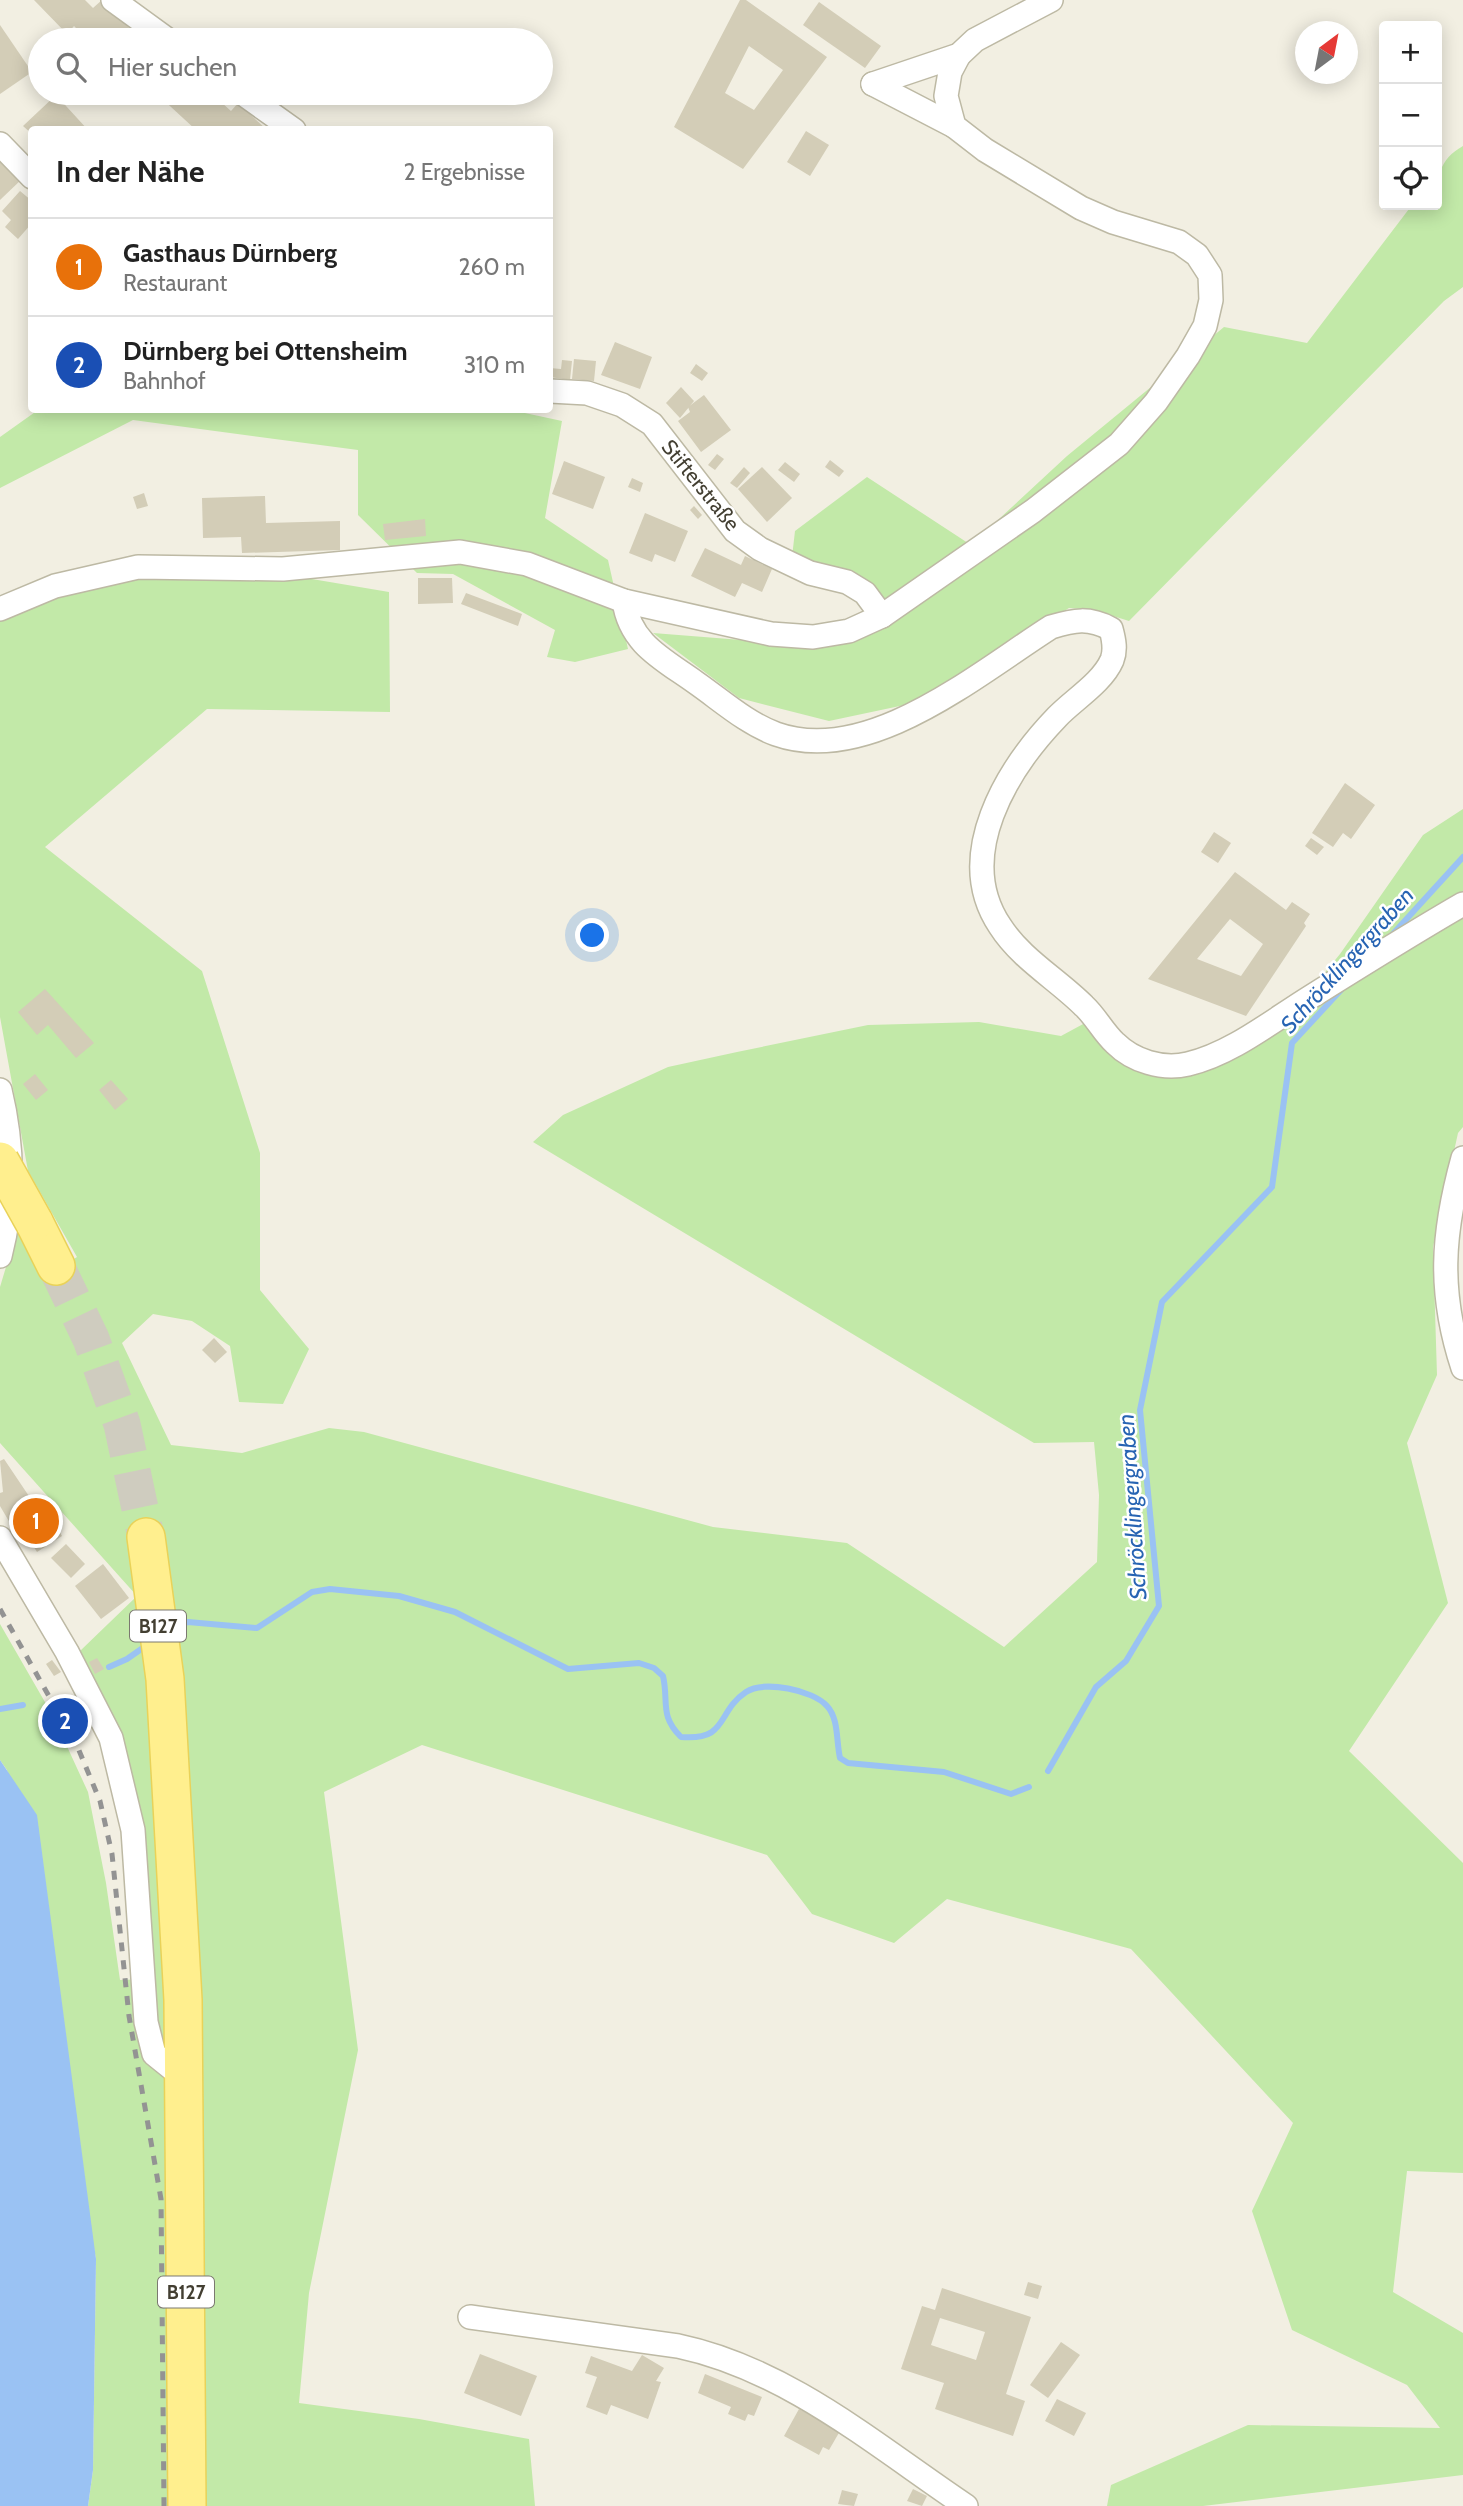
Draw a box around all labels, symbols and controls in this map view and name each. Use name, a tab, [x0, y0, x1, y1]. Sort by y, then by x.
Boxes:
north arrow	[1295, 21, 1358, 84]
map controls	[1379, 21, 1442, 210]
button: +	[1379, 21, 1442, 84]
search box	[28, 28, 553, 105]
icon: search	[52, 48, 90, 86]
text: Hier suchen	[108, 51, 237, 83]
button: −	[1379, 84, 1442, 147]
button: locate	[1379, 147, 1442, 210]
text: In der Nähe	[56, 153, 205, 190]
text: 2 Ergebnisse	[404, 158, 525, 186]
text: Gasthaus Dürnberg	[123, 237, 337, 269]
text: 1	[75, 253, 83, 281]
text: 260 m	[458, 253, 525, 281]
text: Restaurant	[123, 269, 227, 297]
text: Dürnberg bei Ottensheim	[123, 335, 408, 367]
text: 2	[73, 351, 85, 379]
text: 310 m	[464, 351, 525, 379]
text: Bahnhof	[123, 367, 206, 395]
street label: Stifterstraße	[657, 434, 745, 536]
water label: Schröcklingergraben	[1274, 881, 1420, 1039]
your location	[575, 918, 609, 952]
water label: Schröcklingergraben	[1112, 1413, 1152, 1601]
pin: 1	[13, 1495, 59, 1547]
road number: B127	[130, 1610, 186, 1642]
pin: 2	[42, 1695, 88, 1747]
road number: B127	[158, 2276, 214, 2308]

